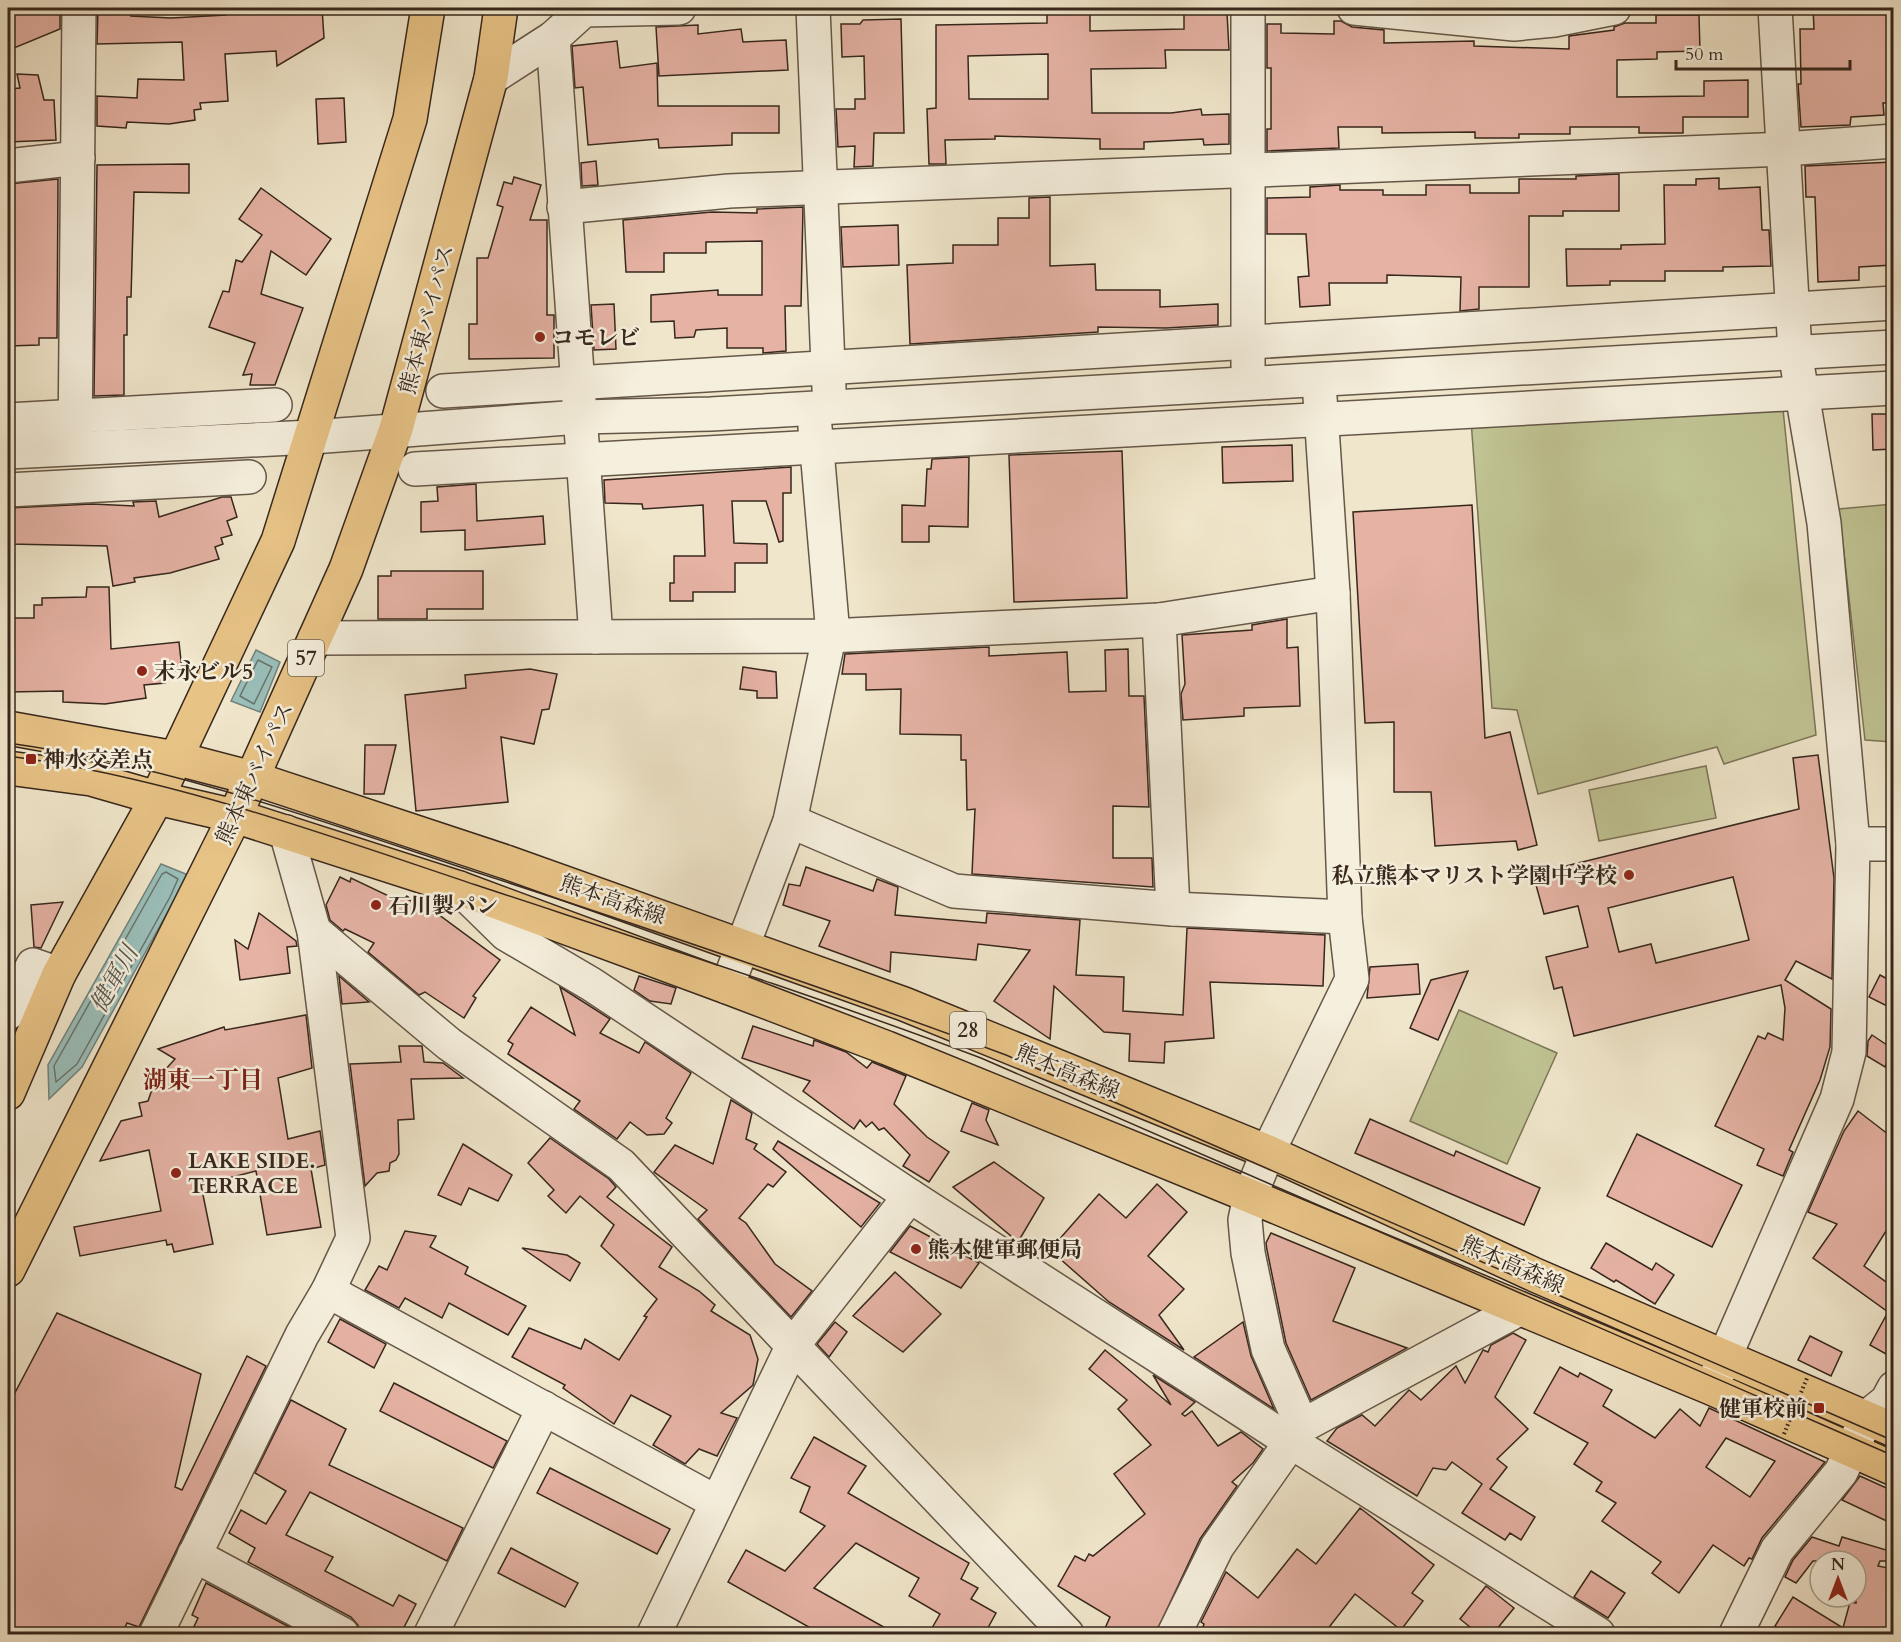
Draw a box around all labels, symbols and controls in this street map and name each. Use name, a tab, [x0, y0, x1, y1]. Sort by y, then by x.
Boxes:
scale bar	[1676, 33, 1850, 71]
text: 50 m	[1685, 42, 1724, 67]
street label: 熊本東バイパス	[393, 241, 461, 397]
place label: コモレビ	[552, 323, 640, 353]
marker: コモレビ	[533, 330, 547, 344]
road number: 57	[288, 640, 324, 676]
place label: 末永ビル5	[154, 657, 253, 687]
marker: 末永ビル5	[135, 664, 149, 678]
street label: 熊本東バイパス	[209, 697, 301, 849]
place label: 神水交差点	[43, 745, 153, 775]
marker: 神水交差点	[24, 752, 38, 766]
place label: 私立熊本マリスト学園中学校	[1331, 861, 1617, 891]
street label: 熊本高森線	[556, 868, 670, 932]
marker: 私立熊本マリスト学園中学校	[1622, 868, 1636, 882]
place label: 石川製パン	[388, 891, 498, 921]
marker: 石川製パン	[369, 898, 383, 912]
water label: 健軍川	[83, 937, 148, 1019]
road number: 28	[950, 1012, 986, 1048]
street label: 熊本高森線	[1011, 1037, 1124, 1106]
district label: 湖東一丁目	[143, 1064, 263, 1097]
place label: LAKE SIDE. TERRACE	[188, 1146, 316, 1201]
marker: LAKE SIDE. TERRACE	[169, 1166, 183, 1180]
street label: 熊本高森線	[1456, 1229, 1569, 1301]
place label: 熊本健軍郵便局	[928, 1235, 1082, 1265]
marker: 熊本健軍郵便局	[909, 1242, 923, 1256]
place label: 健軍校前	[1719, 1394, 1807, 1424]
marker: 健軍校前	[1812, 1401, 1826, 1415]
north arrow	[1808, 1549, 1868, 1609]
text: N	[1831, 1554, 1845, 1576]

